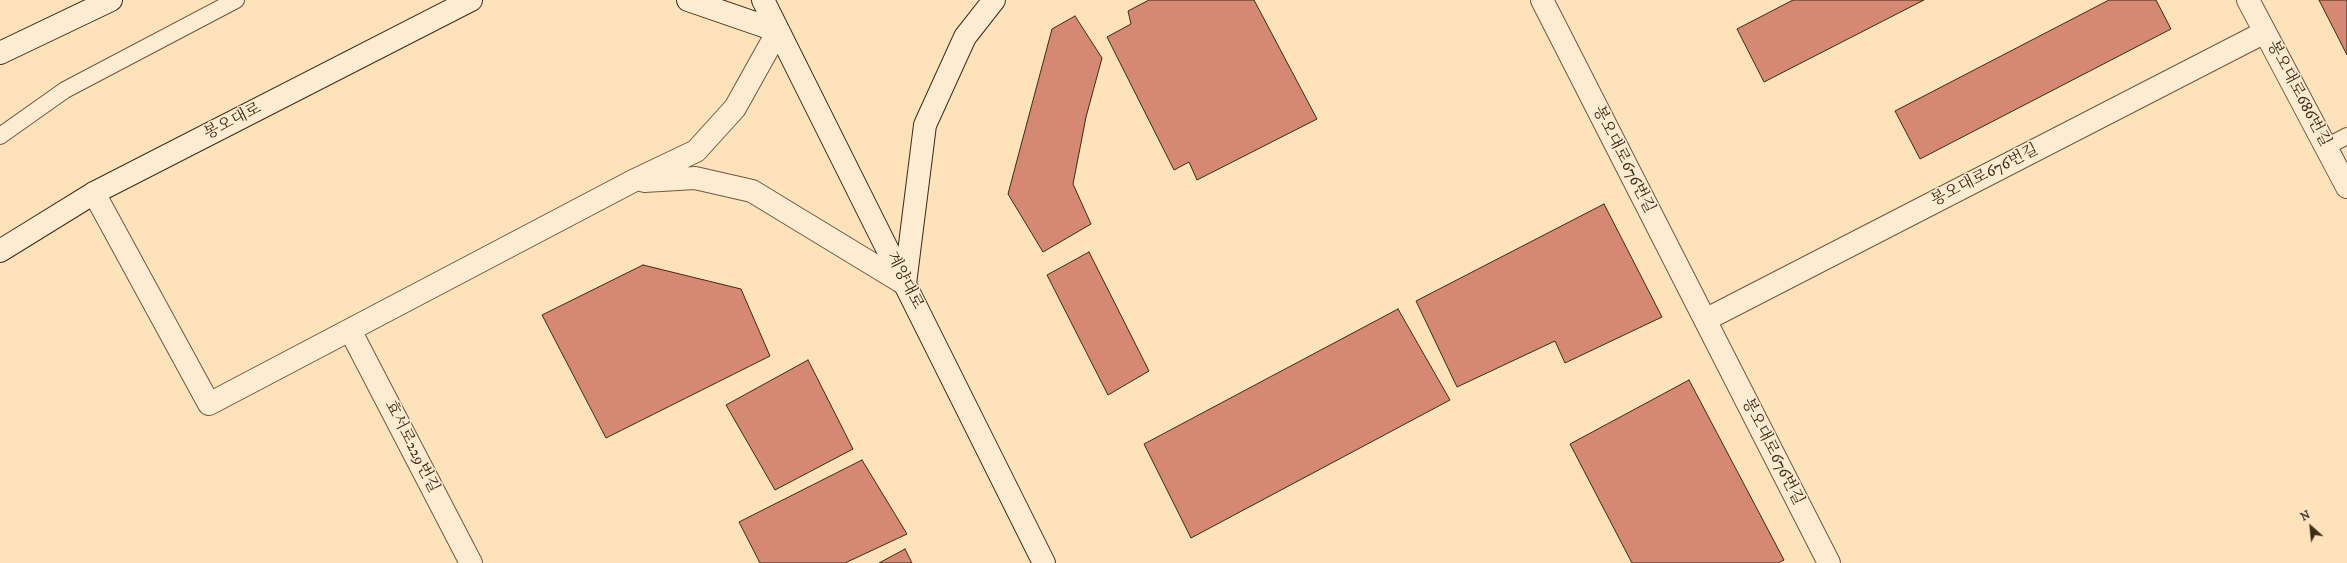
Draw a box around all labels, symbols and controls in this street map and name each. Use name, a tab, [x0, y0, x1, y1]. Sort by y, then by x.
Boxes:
street label: 봉오대로686번길	[2262, 38, 2334, 150]
street label: 봉오대로	[201, 99, 265, 145]
street label: 봉오대로676번길	[1588, 103, 1658, 217]
street label: 봉오대로676번길	[1928, 141, 2042, 211]
street label: 계양대로	[881, 249, 927, 313]
street label: 봉오대로676번길	[1737, 395, 1807, 509]
street label: 효서로229번길	[380, 398, 442, 496]
north arrow	[2291, 507, 2331, 547]
text: N	[2298, 508, 2313, 525]

